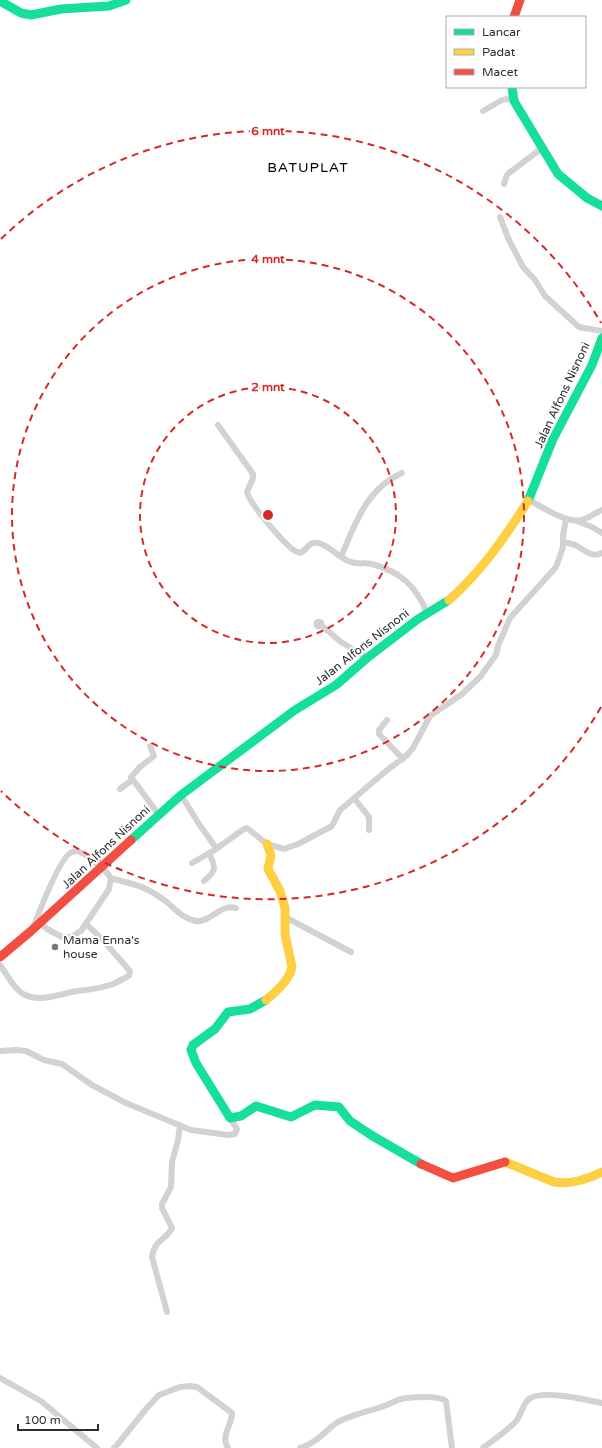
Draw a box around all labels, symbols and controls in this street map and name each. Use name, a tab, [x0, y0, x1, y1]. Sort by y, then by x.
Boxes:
legend	[446, 16, 586, 88]
text: Lancar	[482, 25, 521, 39]
text: Padat	[482, 45, 516, 59]
text: Macet	[482, 65, 518, 79]
text: 6 mnt	[251, 124, 285, 138]
district label: BATUPLAT	[267, 159, 349, 176]
text: 4 mnt	[251, 252, 285, 266]
street label: Jalan Alfons Nisnoni	[531, 340, 593, 450]
text: 2 mnt	[251, 380, 285, 394]
centre of rings	[261, 508, 275, 522]
street label: Jalan Alfons Nisnoni	[312, 606, 412, 688]
street label: Jalan Alfons Nisnoni	[59, 803, 153, 891]
place label: Mama Enna's house	[63, 933, 140, 961]
marker: Mama Enna's house	[50, 942, 60, 952]
scale bar	[18, 1406, 98, 1432]
text: 100 m	[24, 1413, 61, 1427]

